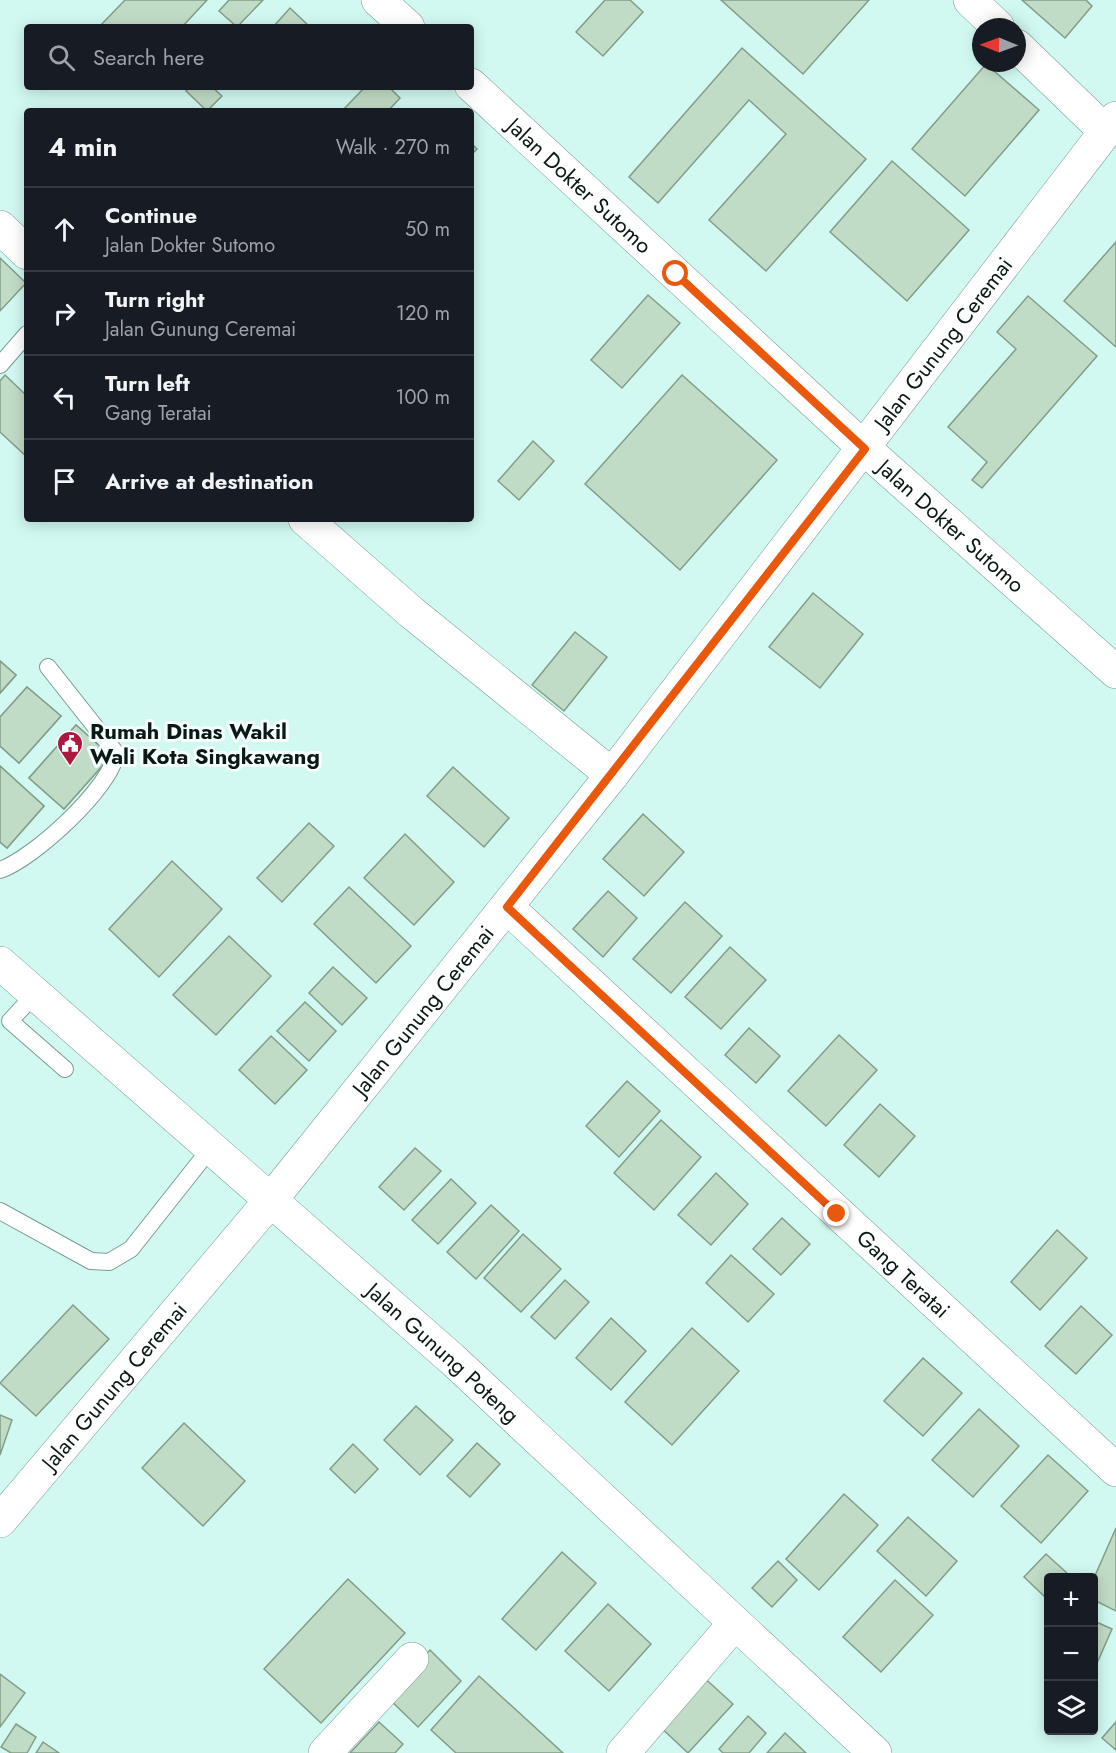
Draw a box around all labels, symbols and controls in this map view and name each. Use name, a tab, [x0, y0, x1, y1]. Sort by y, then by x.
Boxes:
north arrow	[972, 18, 1026, 72]
search box	[24, 24, 474, 90]
icon: search	[45, 41, 78, 74]
text: Search here	[93, 41, 204, 73]
street label: Jalan Dokter Sutomo	[498, 108, 659, 261]
text: 4 min	[48, 128, 117, 166]
text: Walk · 270 m	[336, 133, 450, 162]
text: Continue	[105, 199, 197, 231]
icon: ahead	[48, 213, 81, 246]
text: 50 m	[405, 215, 450, 244]
text: Jalan Dokter Sutomo	[105, 231, 275, 260]
street label: Jalan Gunung Ceremai	[864, 250, 1020, 439]
route start	[662, 260, 688, 286]
text: Turn right	[105, 283, 205, 315]
icon: right	[48, 297, 81, 330]
text: 120 m	[396, 299, 450, 328]
text: Jalan Gunung Ceremai	[105, 315, 296, 344]
text: Turn left	[105, 367, 190, 399]
icon: left	[48, 381, 81, 414]
text: 100 m	[395, 383, 450, 412]
text: Gang Teratai	[105, 399, 212, 428]
street label: Jalan Dokter Sutomo	[869, 450, 1032, 600]
icon: arrive	[48, 465, 81, 498]
text: Arrive at destination	[105, 465, 314, 497]
place label: Rumah Dinas Wakil Wali Kota Singkawang	[90, 715, 320, 772]
public building icon: Rumah Dinas Wakil Wali Kota Singkawang	[55, 729, 85, 767]
street label: Jalan Gunung Ceremai	[343, 918, 501, 1105]
route end	[823, 1200, 849, 1226]
street label: Gang Teratai	[850, 1222, 958, 1325]
street label: Jalan Gunung Poteng	[357, 1273, 527, 1430]
street label: Jalan Gunung Ceremai	[32, 1295, 194, 1479]
map controls	[1044, 1573, 1098, 1735]
button: +	[1044, 1573, 1098, 1627]
button: −	[1044, 1627, 1098, 1681]
button: layers	[1044, 1681, 1098, 1735]

